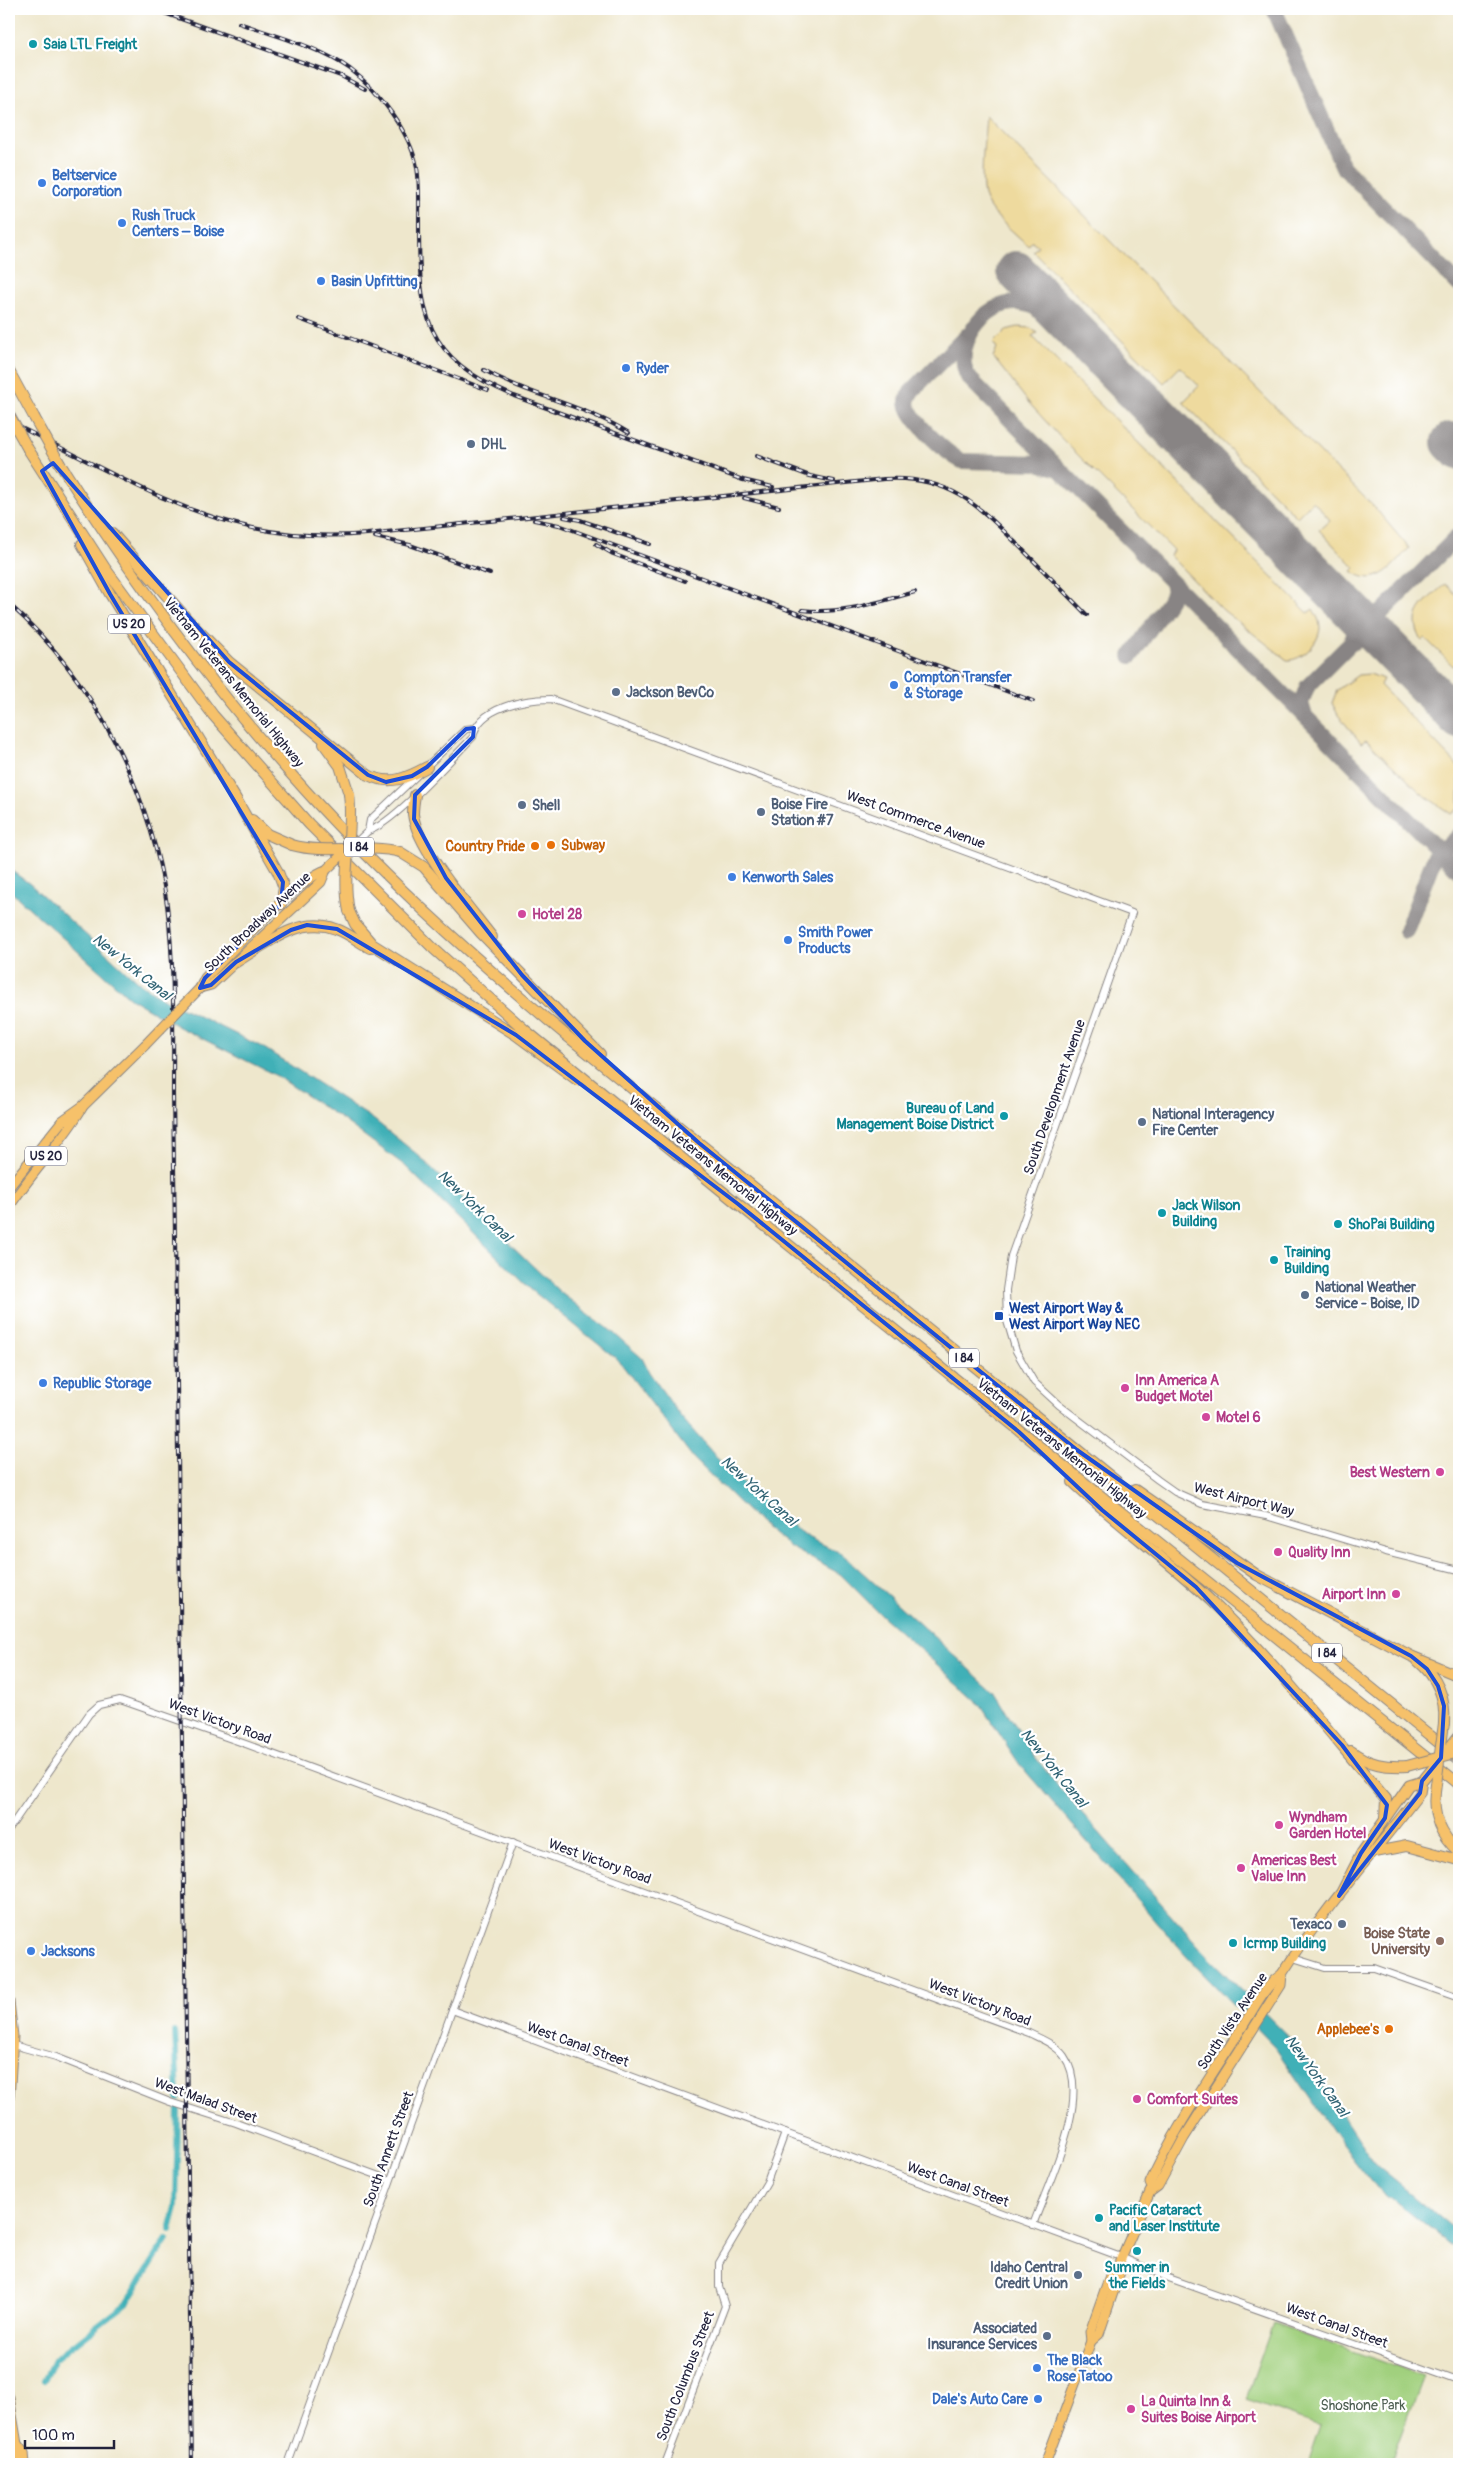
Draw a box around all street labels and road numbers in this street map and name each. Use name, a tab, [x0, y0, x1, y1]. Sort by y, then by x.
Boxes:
street label: Vietnam Veterans Memorial Highway	[160, 594, 307, 771]
road number: US 20	[108, 614, 150, 634]
street label: West Commerce Avenue	[844, 786, 988, 853]
road number: I 84	[344, 838, 374, 856]
street label: South Broadway Avenue	[201, 869, 314, 976]
street label: South Development Avenue	[1020, 1017, 1089, 1177]
street label: Vietnam Veterans Memorial Highway	[624, 1092, 801, 1239]
road number: US 20	[25, 1146, 67, 1166]
road number: I 84	[949, 1349, 979, 1368]
street label: Vietnam Veterans Memorial Highway	[973, 1375, 1150, 1522]
street label: West Airport Way	[1192, 1479, 1296, 1520]
road number: I 84	[1312, 1644, 1342, 1662]
street label: West Victory Road	[166, 1695, 274, 1748]
street label: West Victory Road	[546, 1835, 654, 1888]
street label: South Vista Avenue	[1194, 1969, 1271, 2073]
street label: West Victory Road	[926, 1975, 1033, 2030]
street label: West Canal Street	[525, 2018, 631, 2071]
street label: West Malad Street	[152, 2074, 260, 2127]
street label: South Annett Street	[360, 2089, 417, 2209]
street label: West Canal Street	[905, 2158, 1011, 2211]
street label: West Canal Street	[1284, 2299, 1390, 2352]
street label: South Columbus Street	[653, 2309, 718, 2444]

